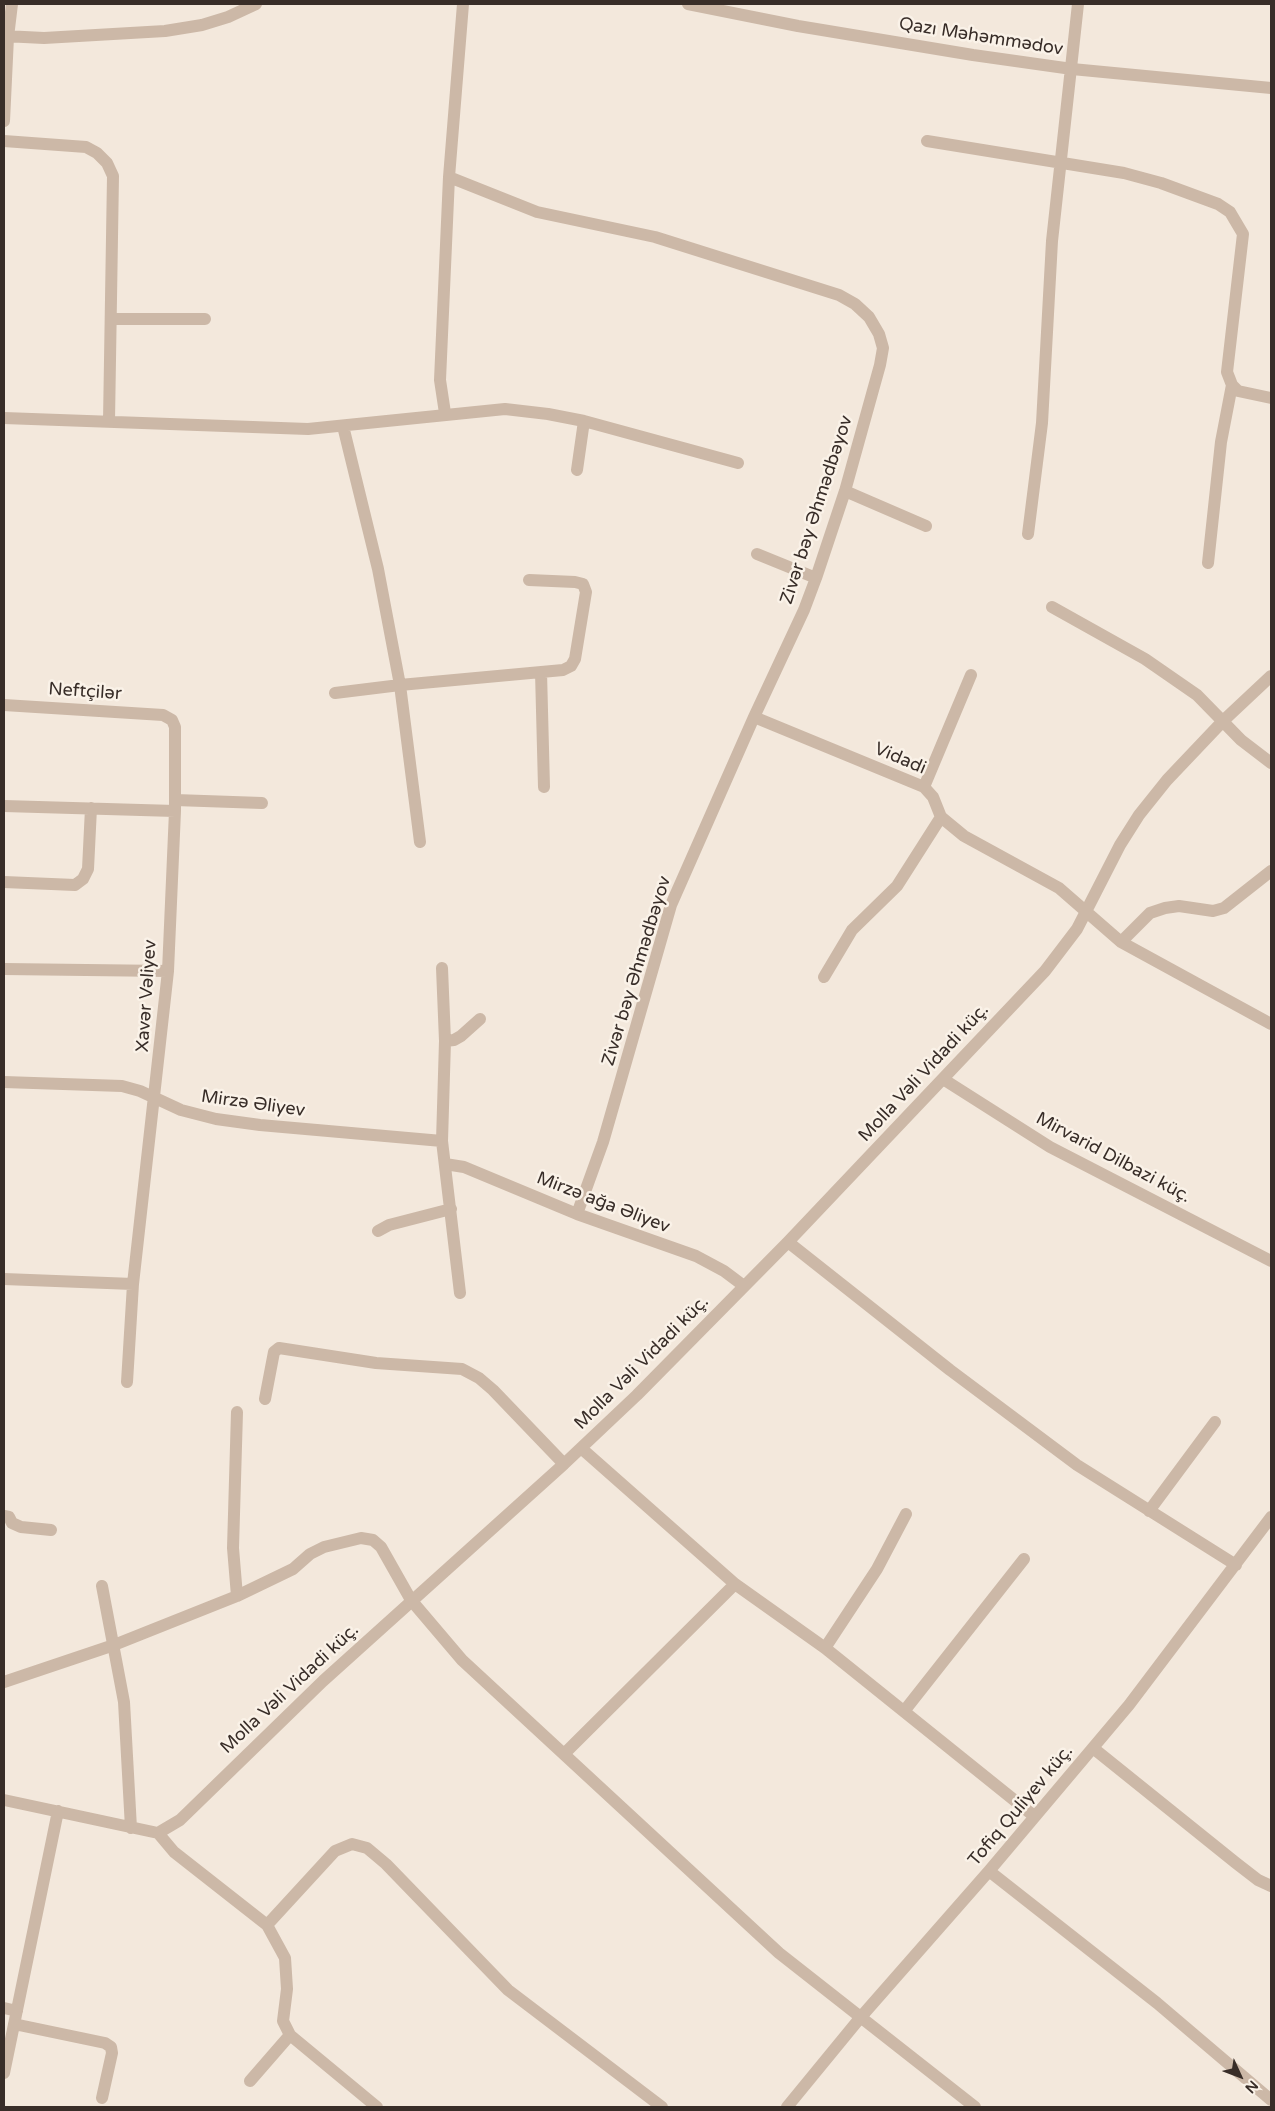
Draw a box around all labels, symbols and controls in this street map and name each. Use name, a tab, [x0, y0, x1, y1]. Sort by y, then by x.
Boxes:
street label: Qazı Məhəmmədov	[897, 13, 1065, 61]
street label: Zivər bəy Əhmədbəyov	[776, 413, 858, 607]
street label: Neftçilər	[48, 679, 122, 705]
street label: Vidadi	[871, 738, 929, 780]
street label: Zivər bəy Əhmədbəyov	[598, 873, 676, 1069]
street label: Xavər Vəliyev	[132, 939, 162, 1053]
street label: Molla Vəli Vidadi küç.	[854, 999, 994, 1147]
street label: Mirzə Əliyev	[200, 1086, 306, 1122]
street label: Mirvarid Dilbazi küç.	[1032, 1108, 1194, 1208]
street label: Mirzə ağa Əliyev	[533, 1168, 673, 1238]
street label: Molla Vəli Vidadi küç.	[570, 1291, 714, 1435]
street label: Molla Vəli Vidadi küç.	[216, 1619, 364, 1759]
street label: Tofiq Quliyev küç.	[964, 1741, 1078, 1871]
north arrow	[1215, 2051, 1265, 2101]
text: N	[1241, 2077, 1261, 2096]

